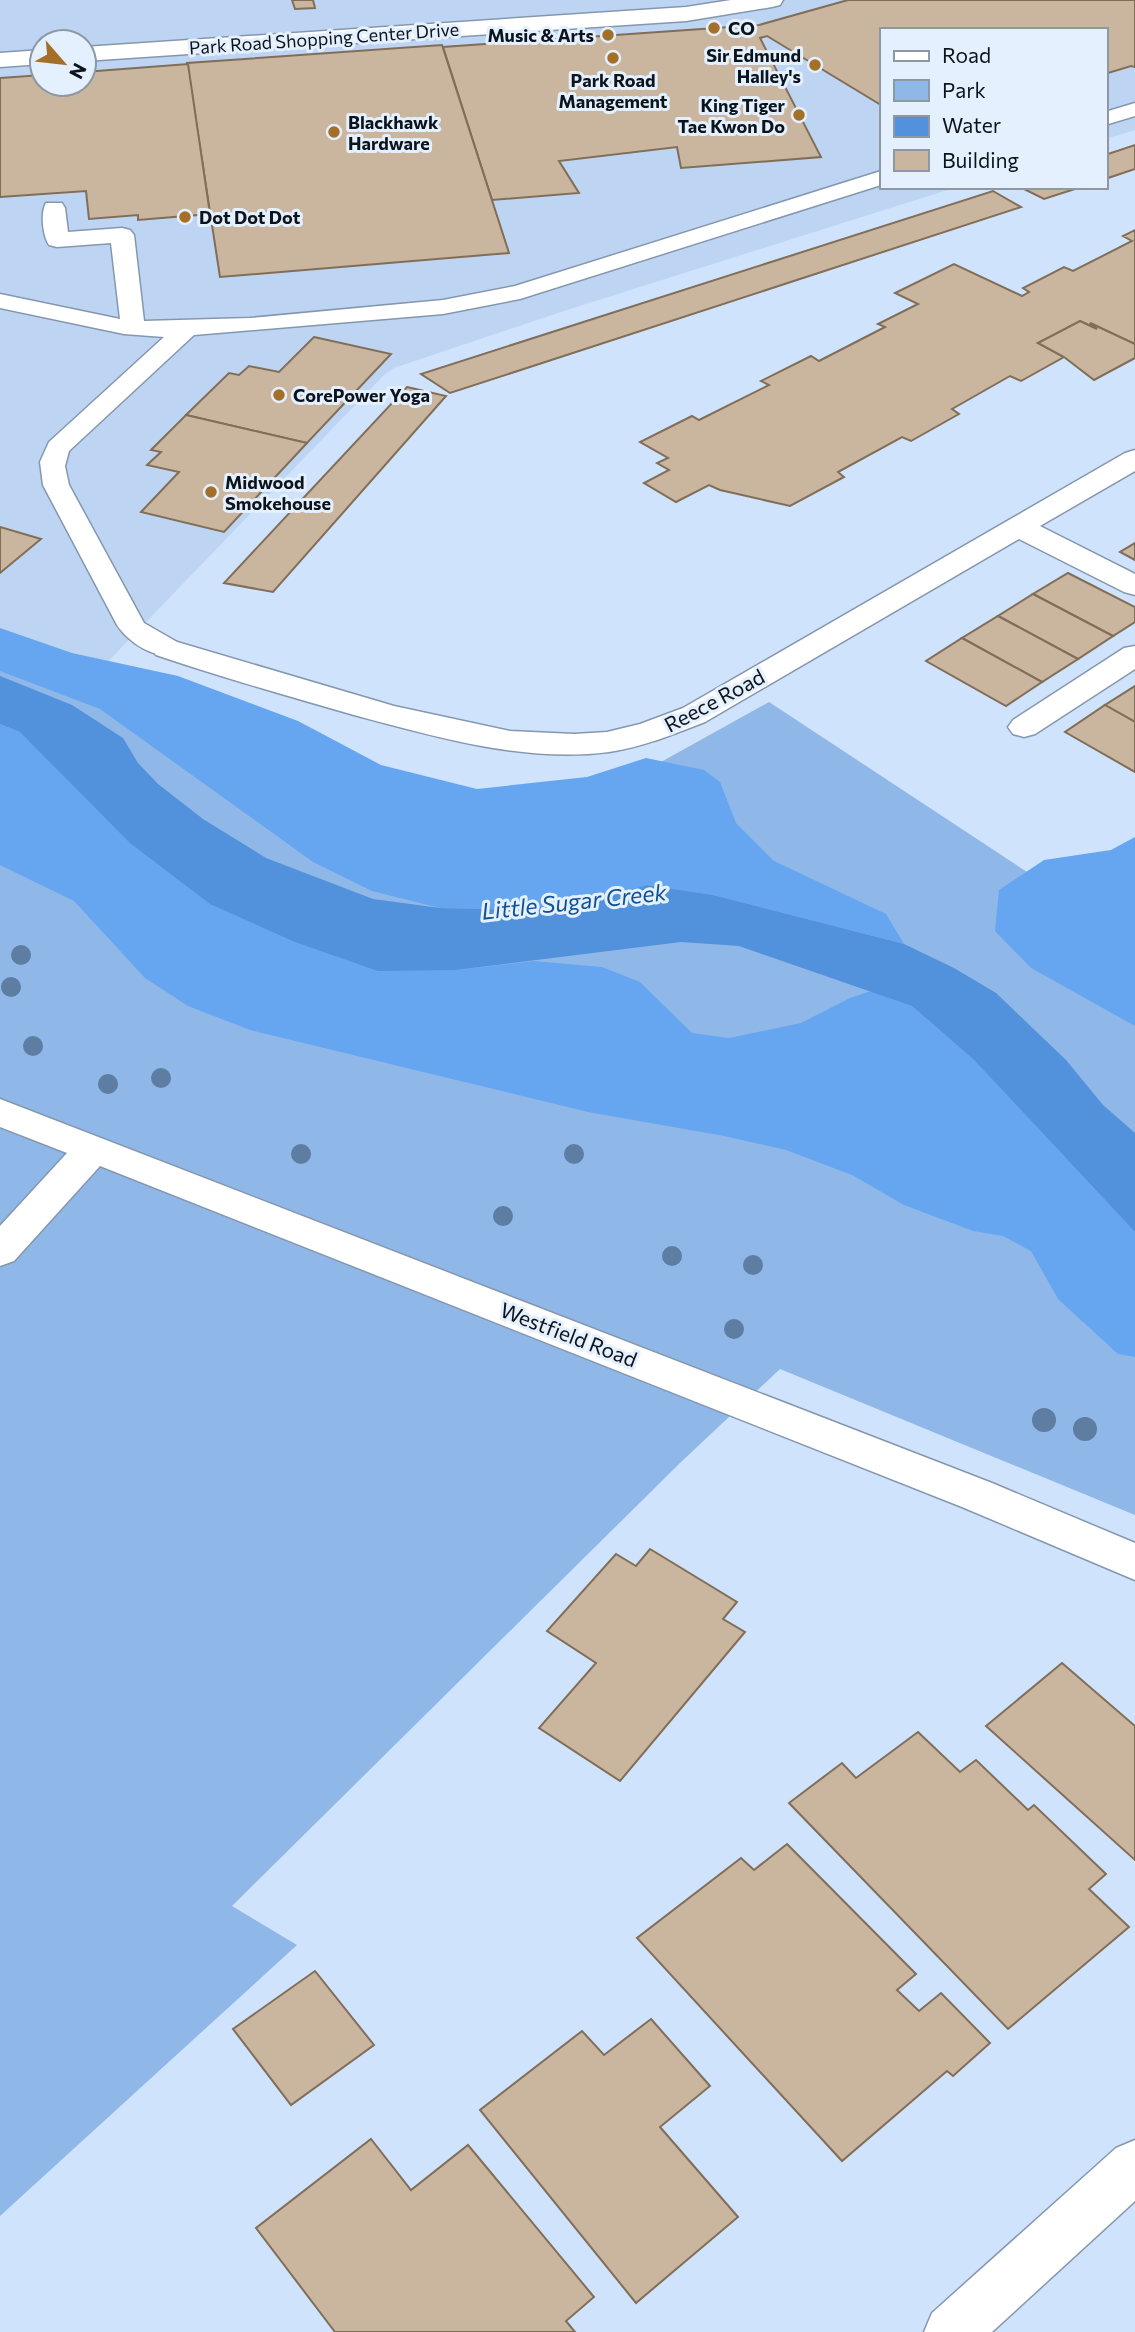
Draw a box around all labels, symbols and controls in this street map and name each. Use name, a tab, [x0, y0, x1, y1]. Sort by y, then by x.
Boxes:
place label: CO	[728, 17, 755, 39]
street label: Park Road Shopping Center Drive	[188, 18, 460, 58]
marker: CO	[706, 20, 722, 36]
place label: Music & Arts	[487, 24, 594, 46]
marker: Music & Arts	[600, 27, 616, 43]
north arrow	[28, 28, 98, 98]
legend	[880, 28, 1107, 189]
text: Road	[942, 42, 991, 67]
place label: Sir Edmund Halley's	[706, 44, 801, 87]
marker: Park Road Management	[605, 50, 621, 66]
marker: Sir Edmund Halley's	[807, 57, 823, 73]
text: N	[65, 60, 92, 83]
place label: Park Road Management	[559, 69, 668, 112]
text: Park	[942, 77, 986, 102]
place label: King Tiger Tae Kwon Do	[677, 94, 786, 137]
marker: King Tiger Tae Kwon Do	[791, 107, 807, 123]
place label: Blackhawk Hardware	[348, 111, 439, 154]
text: Water	[942, 112, 1001, 137]
marker: Blackhawk Hardware	[326, 124, 342, 140]
text: Building	[942, 147, 1019, 172]
place label: Dot Dot Dot	[199, 206, 301, 228]
marker: Dot Dot Dot	[177, 209, 193, 225]
place label: CorePower Yoga	[293, 384, 430, 406]
marker: CorePower Yoga	[271, 387, 287, 403]
place label: Midwood Smokehouse	[225, 471, 331, 514]
marker: Midwood Smokehouse	[203, 484, 219, 500]
street label: Reece Road	[660, 663, 768, 737]
water label: Little Sugar Creek	[480, 877, 668, 925]
street label: Westfield Road	[497, 1296, 641, 1372]

